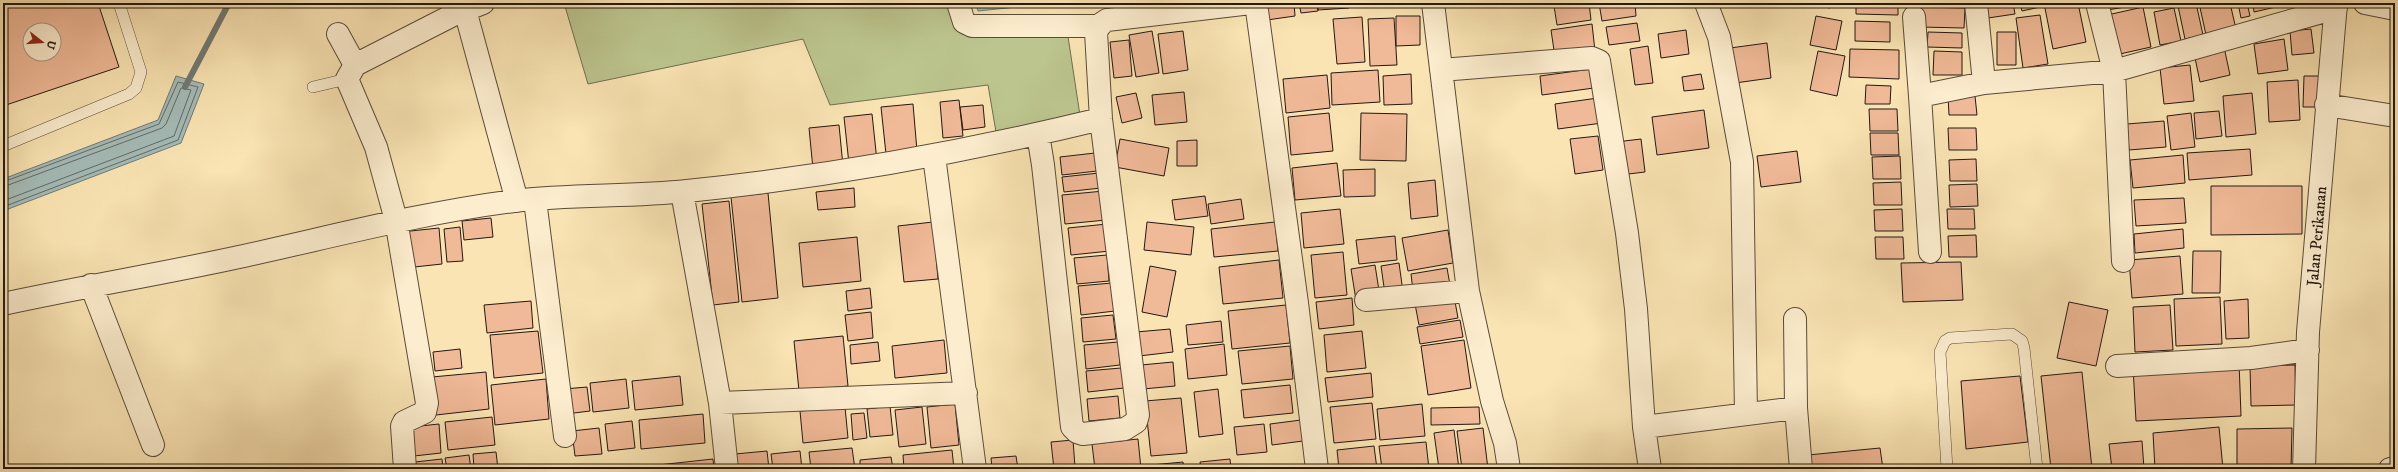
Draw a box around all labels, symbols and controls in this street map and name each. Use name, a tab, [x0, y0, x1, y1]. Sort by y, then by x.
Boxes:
north arrow	[22, 22, 62, 62]
text: U	[43, 39, 59, 51]
street label: Jalan Perikanan	[2302, 185, 2331, 289]

